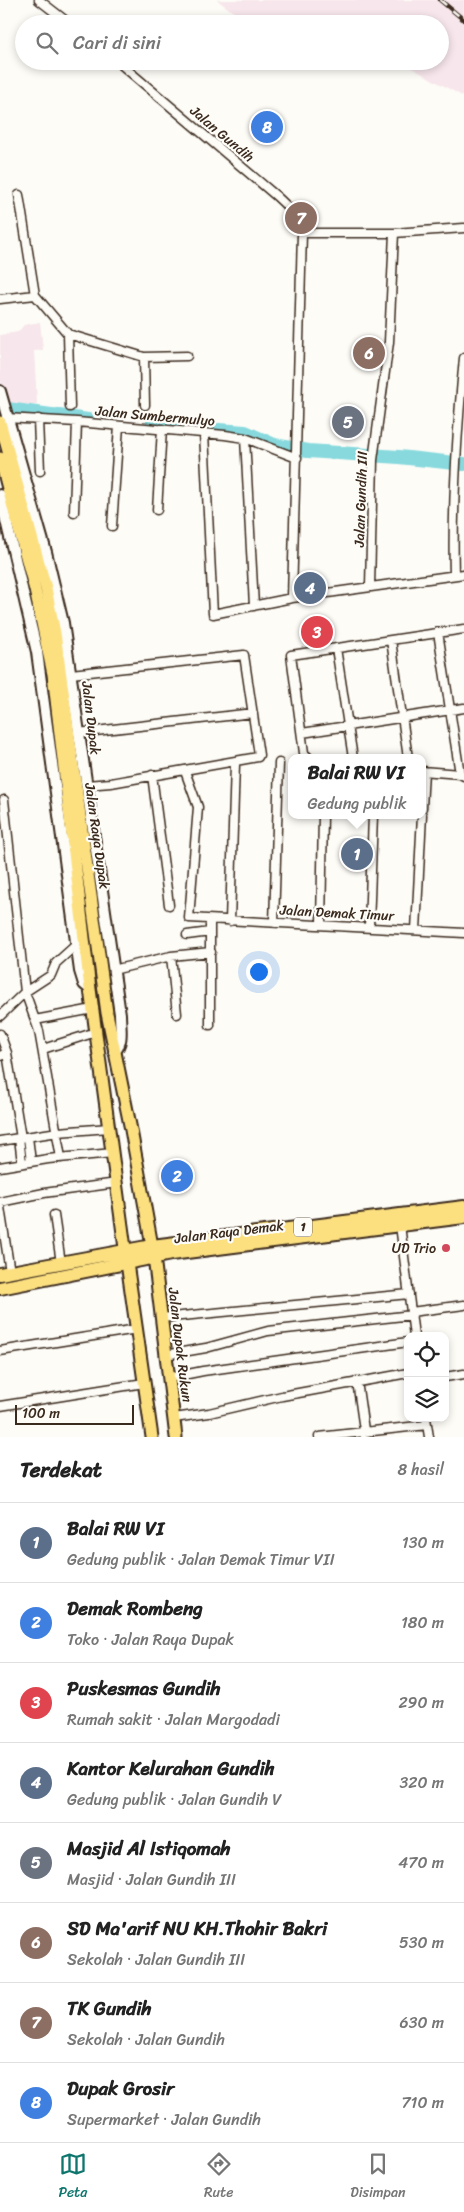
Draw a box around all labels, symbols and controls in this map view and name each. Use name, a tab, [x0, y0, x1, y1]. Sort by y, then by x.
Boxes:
search box	[15, 15, 449, 70]
text: Cari di sini	[73, 26, 161, 59]
icon: search	[33, 29, 61, 57]
street label: Jalan Gundih	[183, 99, 260, 169]
pin: 8	[251, 108, 283, 146]
pin: 7	[285, 199, 317, 237]
pin: 6	[353, 334, 385, 372]
street label: Jalan Sumbermulyo	[93, 398, 216, 434]
pin: 5	[332, 403, 364, 441]
street label: Jalan Gundih III	[347, 450, 375, 548]
pin: 4	[294, 569, 326, 607]
pin: 3	[301, 613, 333, 651]
street label: Jalan Dupak	[74, 679, 108, 757]
popup	[288, 754, 426, 819]
text: Balai RW VI	[307, 756, 405, 789]
street label: Jalan Raya Dupak	[77, 780, 117, 891]
text: Gedung publik	[307, 789, 407, 818]
pin: 1	[341, 835, 373, 873]
street label: Jalan Demak Timur	[278, 897, 396, 929]
your location	[246, 959, 272, 985]
pin: 2	[161, 1157, 193, 1195]
street label: Jalan Raya Demak	[172, 1213, 286, 1251]
road number: 1	[294, 1218, 312, 1236]
place label: UD Trio	[392, 1236, 436, 1261]
marker: UD Trio	[440, 1242, 452, 1254]
street label: Jalan Dupak Rukun	[160, 1285, 199, 1404]
map controls	[404, 1332, 449, 1422]
button: locate	[404, 1332, 449, 1377]
button: layers	[404, 1377, 449, 1422]
text: 100 m	[22, 1401, 60, 1426]
scale bar	[15, 1402, 134, 1425]
text: Terdekat	[20, 1451, 102, 1489]
text: 8 hasil	[397, 1455, 444, 1484]
text: Balai RW VI	[67, 1512, 164, 1545]
text: 1	[33, 1528, 39, 1557]
text: 130 m	[402, 1528, 444, 1557]
text: Gedung publik · Jalan Demak Timur VII	[67, 1545, 335, 1574]
text: Demak Rombeng	[67, 1592, 203, 1625]
text: 2	[31, 1608, 41, 1637]
text: 180 m	[401, 1608, 444, 1637]
text: Toko · Jalan Raya Dupak	[67, 1625, 234, 1654]
text: Puskesmas Gundih	[67, 1672, 220, 1705]
text: 3	[32, 1688, 40, 1717]
text: 290 m	[398, 1688, 444, 1717]
text: Rumah sakit · Jalan Margodadi	[67, 1705, 280, 1734]
text: Kantor Kelurahan Gundih	[67, 1752, 275, 1785]
text: 4	[31, 1768, 41, 1797]
text: 320 m	[399, 1768, 444, 1797]
text: Gedung publik · Jalan Gundih V	[67, 1785, 282, 1814]
text: Masjid Al Istiqomah	[67, 1832, 230, 1865]
text: 5	[31, 1848, 41, 1877]
text: 470 m	[398, 1848, 444, 1877]
text: Masjid · Jalan Gundih III	[67, 1865, 236, 1894]
text: SD Ma'arif NU KH.Thohir Bakri	[67, 1912, 327, 1945]
text: 6	[31, 1928, 41, 1957]
text: 530 m	[399, 1928, 444, 1957]
text: Sekolah · Jalan Gundih III	[67, 1945, 245, 1974]
text: TK Gundih	[67, 1992, 152, 2025]
text: 7	[31, 2008, 41, 2037]
text: 630 m	[400, 2008, 444, 2037]
text: Sekolah · Jalan Gundih	[67, 2025, 225, 2054]
text: Dupak Grosir	[67, 2072, 174, 2105]
text: 8	[31, 2088, 41, 2117]
text: 710 m	[401, 2088, 444, 2117]
text: Supermarket · Jalan Gundih	[67, 2105, 261, 2134]
tab: Peta	[58, 2150, 87, 2205]
tab: Rute	[204, 2150, 233, 2205]
tab: Disimpan	[350, 2150, 406, 2205]

